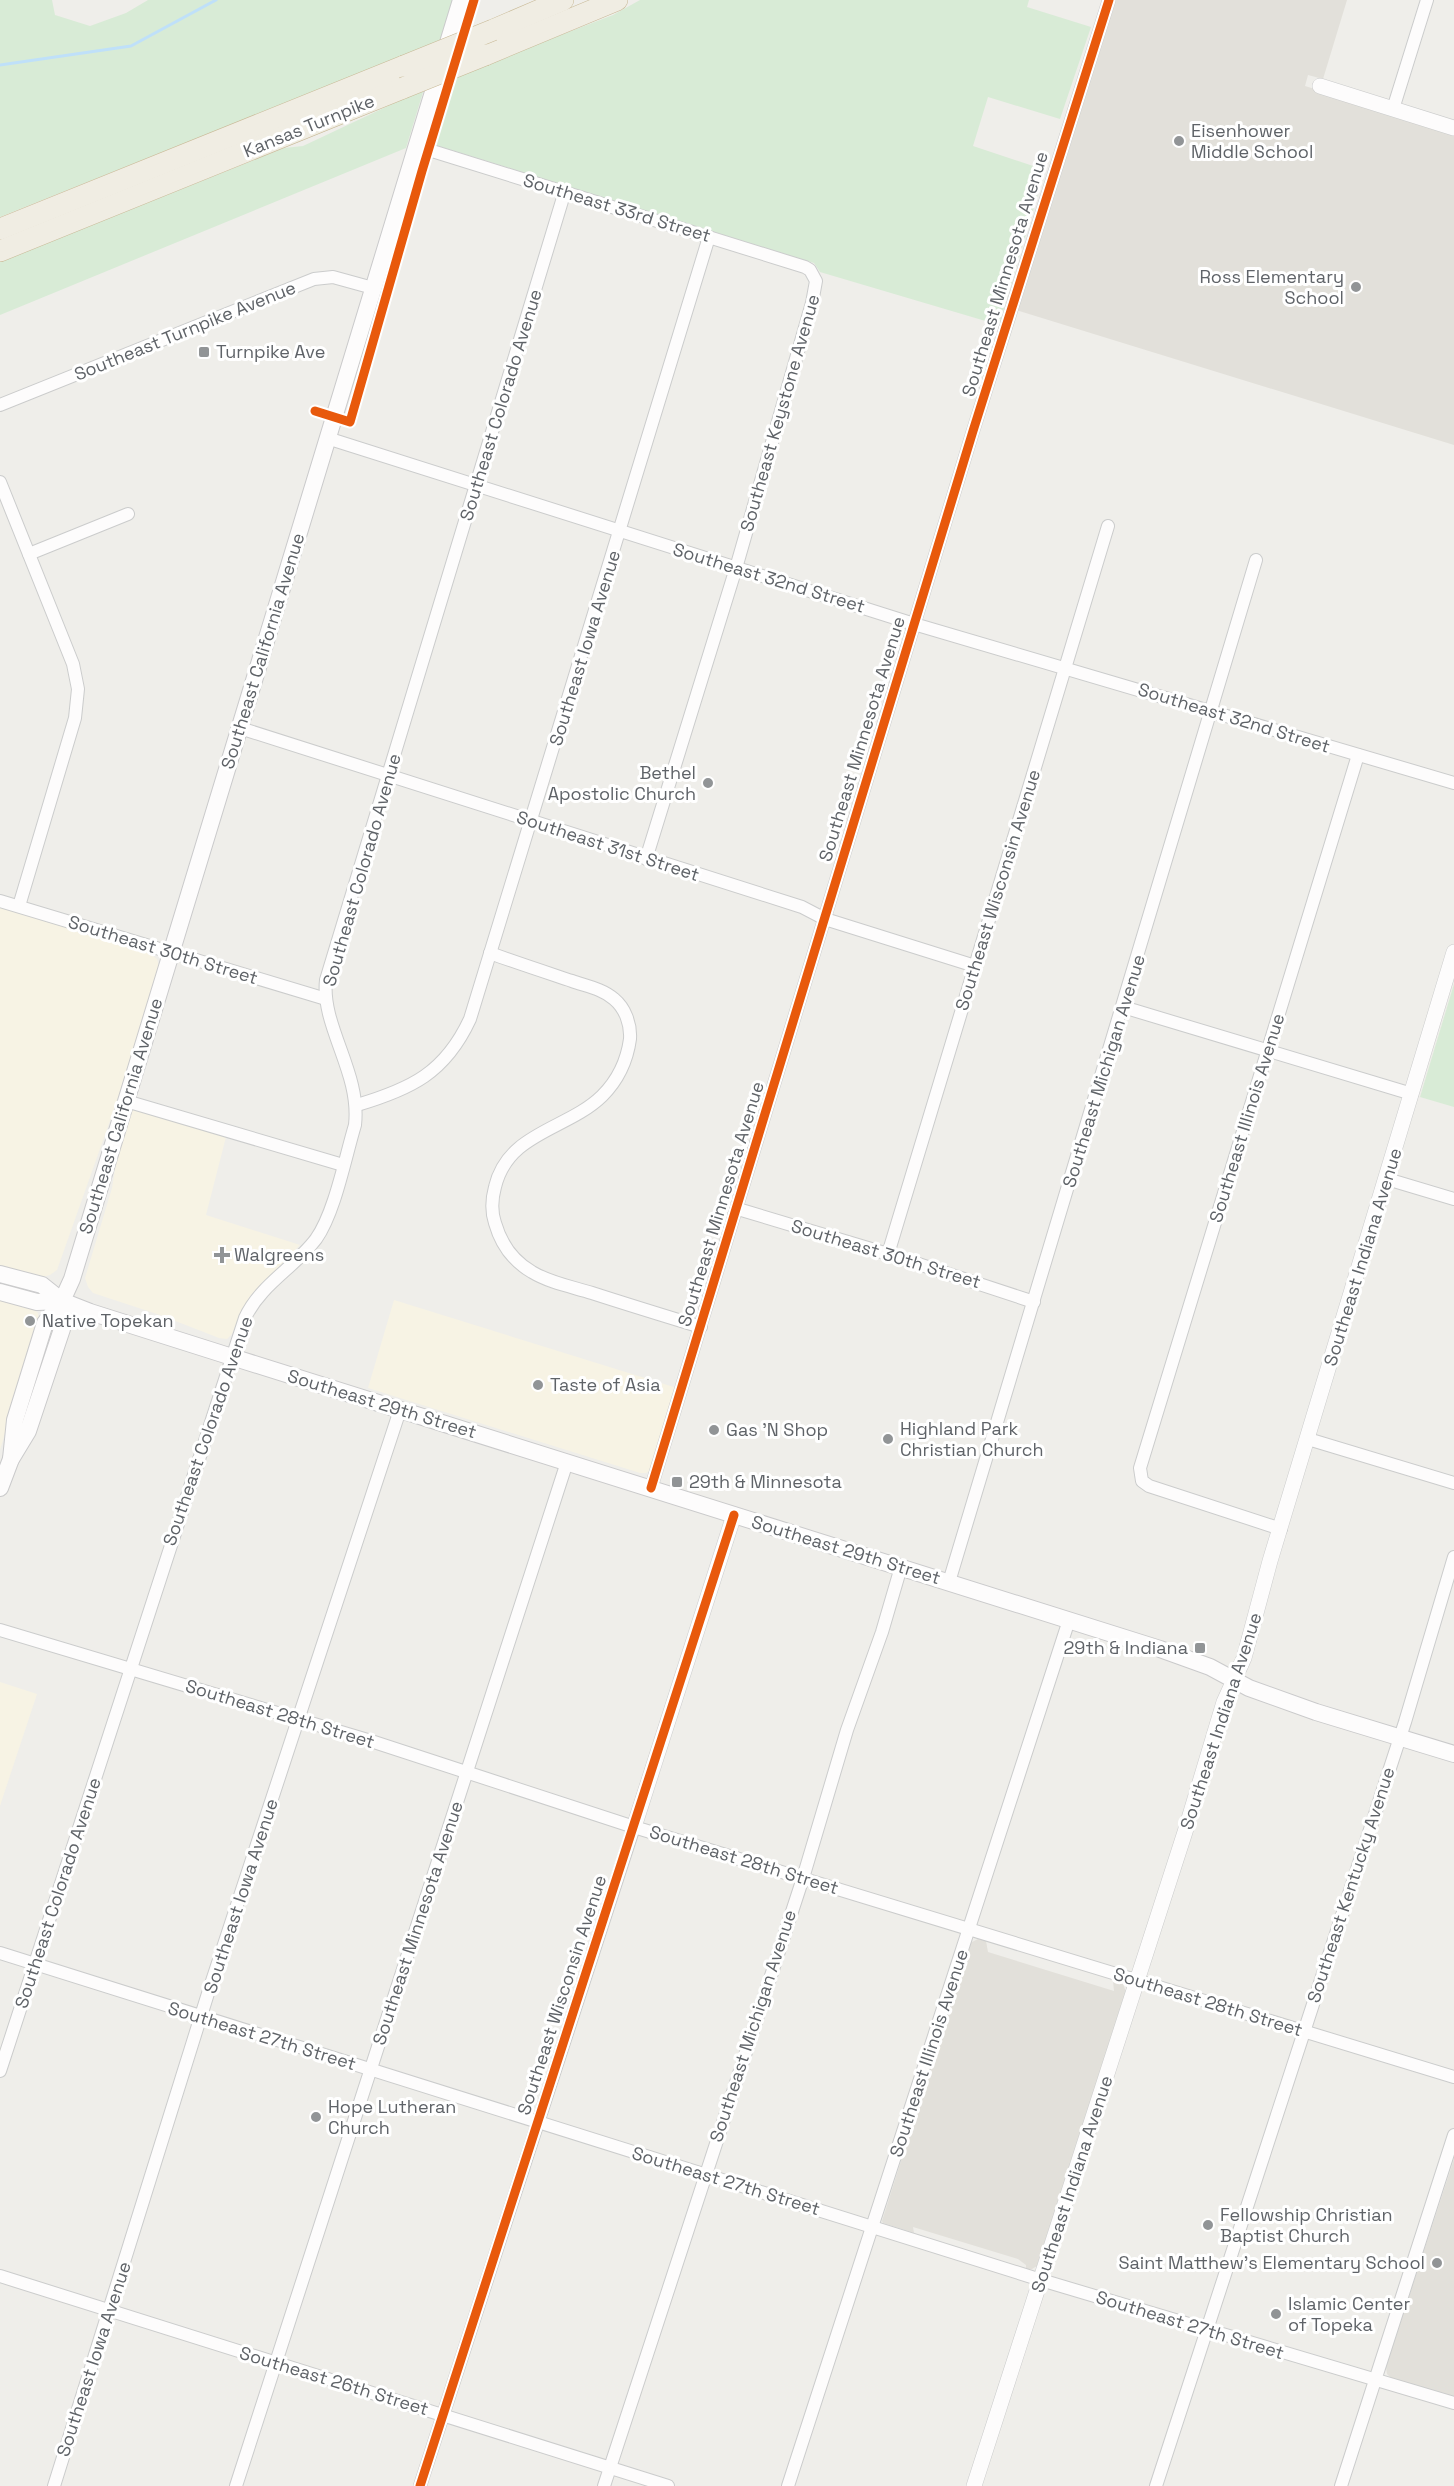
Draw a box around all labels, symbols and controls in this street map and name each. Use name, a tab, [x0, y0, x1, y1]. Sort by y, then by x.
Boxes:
street label: Kansas Turnpike	[240, 89, 378, 162]
place label: Eisenhower Middle School	[1191, 119, 1313, 163]
marker: Eisenhower Middle School	[1172, 134, 1186, 148]
street label: Southeast Minnesota Avenue	[956, 149, 1053, 399]
street label: Southeast 33rd Street	[521, 168, 714, 247]
place label: Ross Elementary School	[1199, 265, 1344, 309]
street label: Southeast Turnpike Avenue	[71, 276, 299, 386]
marker: Ross Elementary School	[1349, 280, 1363, 294]
street label: Southeast Colorado Avenue	[454, 286, 547, 523]
street label: Southeast Keystone Avenue	[735, 292, 824, 534]
place label: Turnpike Ave	[216, 341, 326, 363]
marker: Turnpike Ave	[197, 345, 211, 359]
street label: Southeast California Avenue	[216, 530, 309, 772]
street label: Southeast 32nd Street	[670, 537, 868, 618]
street label: Southeast Iowa Avenue	[544, 547, 625, 749]
street label: Southeast Minnesota Avenue	[813, 614, 910, 864]
street label: Southeast 32nd Street	[1135, 677, 1333, 758]
street label: Southeast Colorado Avenue	[317, 751, 406, 989]
place label: Bethel Apostolic Church	[548, 761, 696, 805]
street label: Southeast Wisconsin Avenue	[950, 767, 1045, 1013]
marker: Bethel Apostolic Church	[701, 776, 715, 790]
street label: Southeast 31st Street	[514, 805, 703, 886]
street label: Southeast 30th Street	[66, 910, 261, 989]
street label: Southeast Michigan Avenue	[1057, 951, 1150, 1190]
street label: Southeast California Avenue	[74, 995, 167, 1237]
street label: Southeast Illinois Avenue	[1204, 1011, 1289, 1225]
street label: Southeast Minnesota Avenue	[672, 1079, 769, 1329]
street label: Southeast Indiana Avenue	[1318, 1145, 1407, 1369]
street label: Southeast 30th Street	[789, 1214, 984, 1293]
place label: Walgreens	[234, 1243, 324, 1266]
marker: Walgreens	[215, 1248, 229, 1262]
place label: Native Topekan	[42, 1309, 174, 1332]
street label: Southeast Colorado Avenue	[157, 1313, 258, 1549]
marker: Native Topekan	[23, 1314, 37, 1328]
street label: Southeast 29th Street	[285, 1364, 479, 1443]
place label: Taste of Asia	[550, 1373, 661, 1396]
marker: Taste of Asia	[531, 1378, 545, 1392]
place label: Highland Park Christian Church	[900, 1417, 1044, 1461]
place label: Gas 'N Shop	[726, 1418, 828, 1441]
marker: Gas 'N Shop	[707, 1423, 721, 1437]
marker: Highland Park Christian Church	[881, 1432, 895, 1446]
place label: 29th & Minnesota	[689, 1470, 842, 1493]
marker: 29th & Minnesota	[670, 1475, 684, 1489]
street label: Southeast 29th Street	[749, 1510, 943, 1589]
street label: Southeast Indiana Avenue	[1175, 1609, 1266, 1832]
place label: 29th & Indiana	[1064, 1636, 1188, 1659]
marker: 29th & Indiana	[1193, 1641, 1207, 1655]
street label: Southeast 28th Street	[183, 1674, 378, 1753]
street label: Southeast Kentucky Avenue	[1302, 1764, 1400, 2006]
street label: Southeast Colorado Avenue	[9, 1775, 106, 2011]
street label: Southeast Iowa Avenue	[198, 1796, 283, 1996]
street label: Southeast Minnesota Avenue	[367, 1798, 468, 2048]
street label: Southeast 28th Street	[647, 1820, 842, 1899]
street label: Southeast Wisconsin Avenue	[512, 1872, 611, 2118]
street label: Southeast Michigan Avenue	[704, 1907, 801, 2145]
street label: Southeast Illinois Avenue	[884, 1946, 973, 2160]
street label: Southeast 28th Street	[1111, 1962, 1306, 2041]
street label: Southeast 27th Street	[165, 1996, 359, 2075]
street label: Southeast Indiana Avenue	[1026, 2072, 1117, 2295]
place label: Hope Lutheran Church	[328, 2095, 456, 2139]
marker: Hope Lutheran Church	[309, 2110, 323, 2124]
street label: Southeast 27th Street	[629, 2141, 823, 2220]
place label: Fellowship Christian Baptist Church	[1220, 2203, 1393, 2247]
marker: Fellowship Christian Baptist Church	[1201, 2218, 1215, 2232]
place label: Saint Matthew's Elementary School	[1118, 2251, 1425, 2274]
marker: Saint Matthew's Elementary School	[1430, 2256, 1444, 2270]
street label: Southeast Iowa Avenue	[51, 2259, 136, 2459]
street label: Southeast 27th Street	[1093, 2285, 1287, 2364]
place label: Islamic Center of Topeka	[1288, 2292, 1411, 2336]
marker: Islamic Center of Topeka	[1269, 2307, 1283, 2321]
street label: Southeast 26th Street	[237, 2341, 431, 2420]

